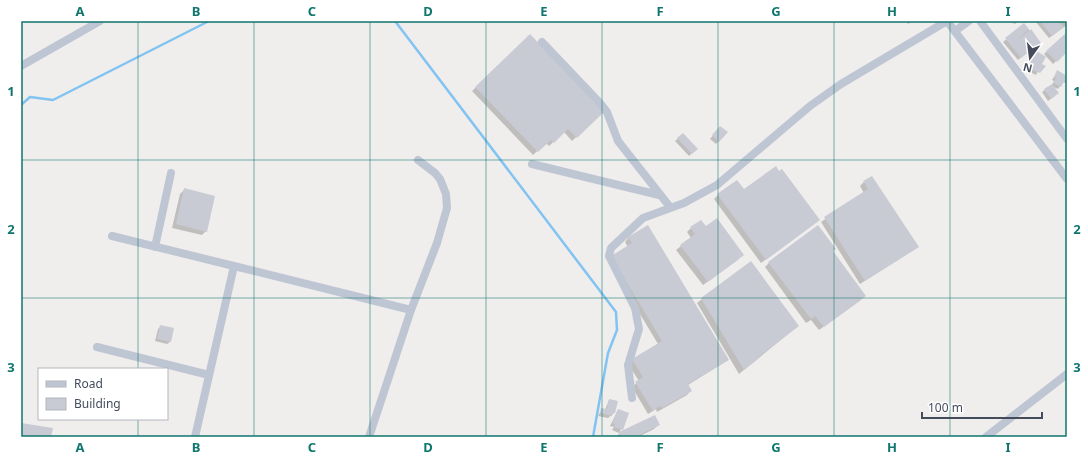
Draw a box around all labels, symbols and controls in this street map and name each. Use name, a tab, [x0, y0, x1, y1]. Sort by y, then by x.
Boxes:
text: A	[76, 2, 85, 20]
text: B	[192, 2, 200, 20]
text: C	[308, 2, 316, 20]
text: D	[423, 2, 433, 20]
text: E	[540, 2, 548, 20]
text: F	[656, 2, 664, 20]
text: G	[771, 2, 781, 20]
text: H	[887, 2, 897, 20]
text: I	[1005, 2, 1011, 20]
north arrow	[1010, 38, 1050, 78]
text: N	[1021, 60, 1034, 77]
text: 1	[7, 82, 15, 100]
text: 1	[1073, 82, 1081, 100]
text: 2	[7, 220, 15, 238]
text: 2	[1073, 220, 1081, 238]
text: 3	[7, 358, 15, 376]
text: 3	[1073, 358, 1081, 376]
legend	[38, 368, 168, 420]
text: Road	[74, 375, 103, 392]
scale bar	[922, 394, 1042, 420]
text: Building	[74, 395, 121, 412]
text: 100 m	[928, 399, 963, 416]
text: A	[76, 438, 85, 456]
text: B	[192, 438, 200, 456]
text: C	[308, 438, 316, 456]
text: D	[423, 438, 433, 456]
text: E	[540, 438, 548, 456]
text: F	[656, 438, 664, 456]
text: G	[771, 438, 781, 456]
text: H	[887, 438, 897, 456]
text: I	[1005, 438, 1011, 456]

